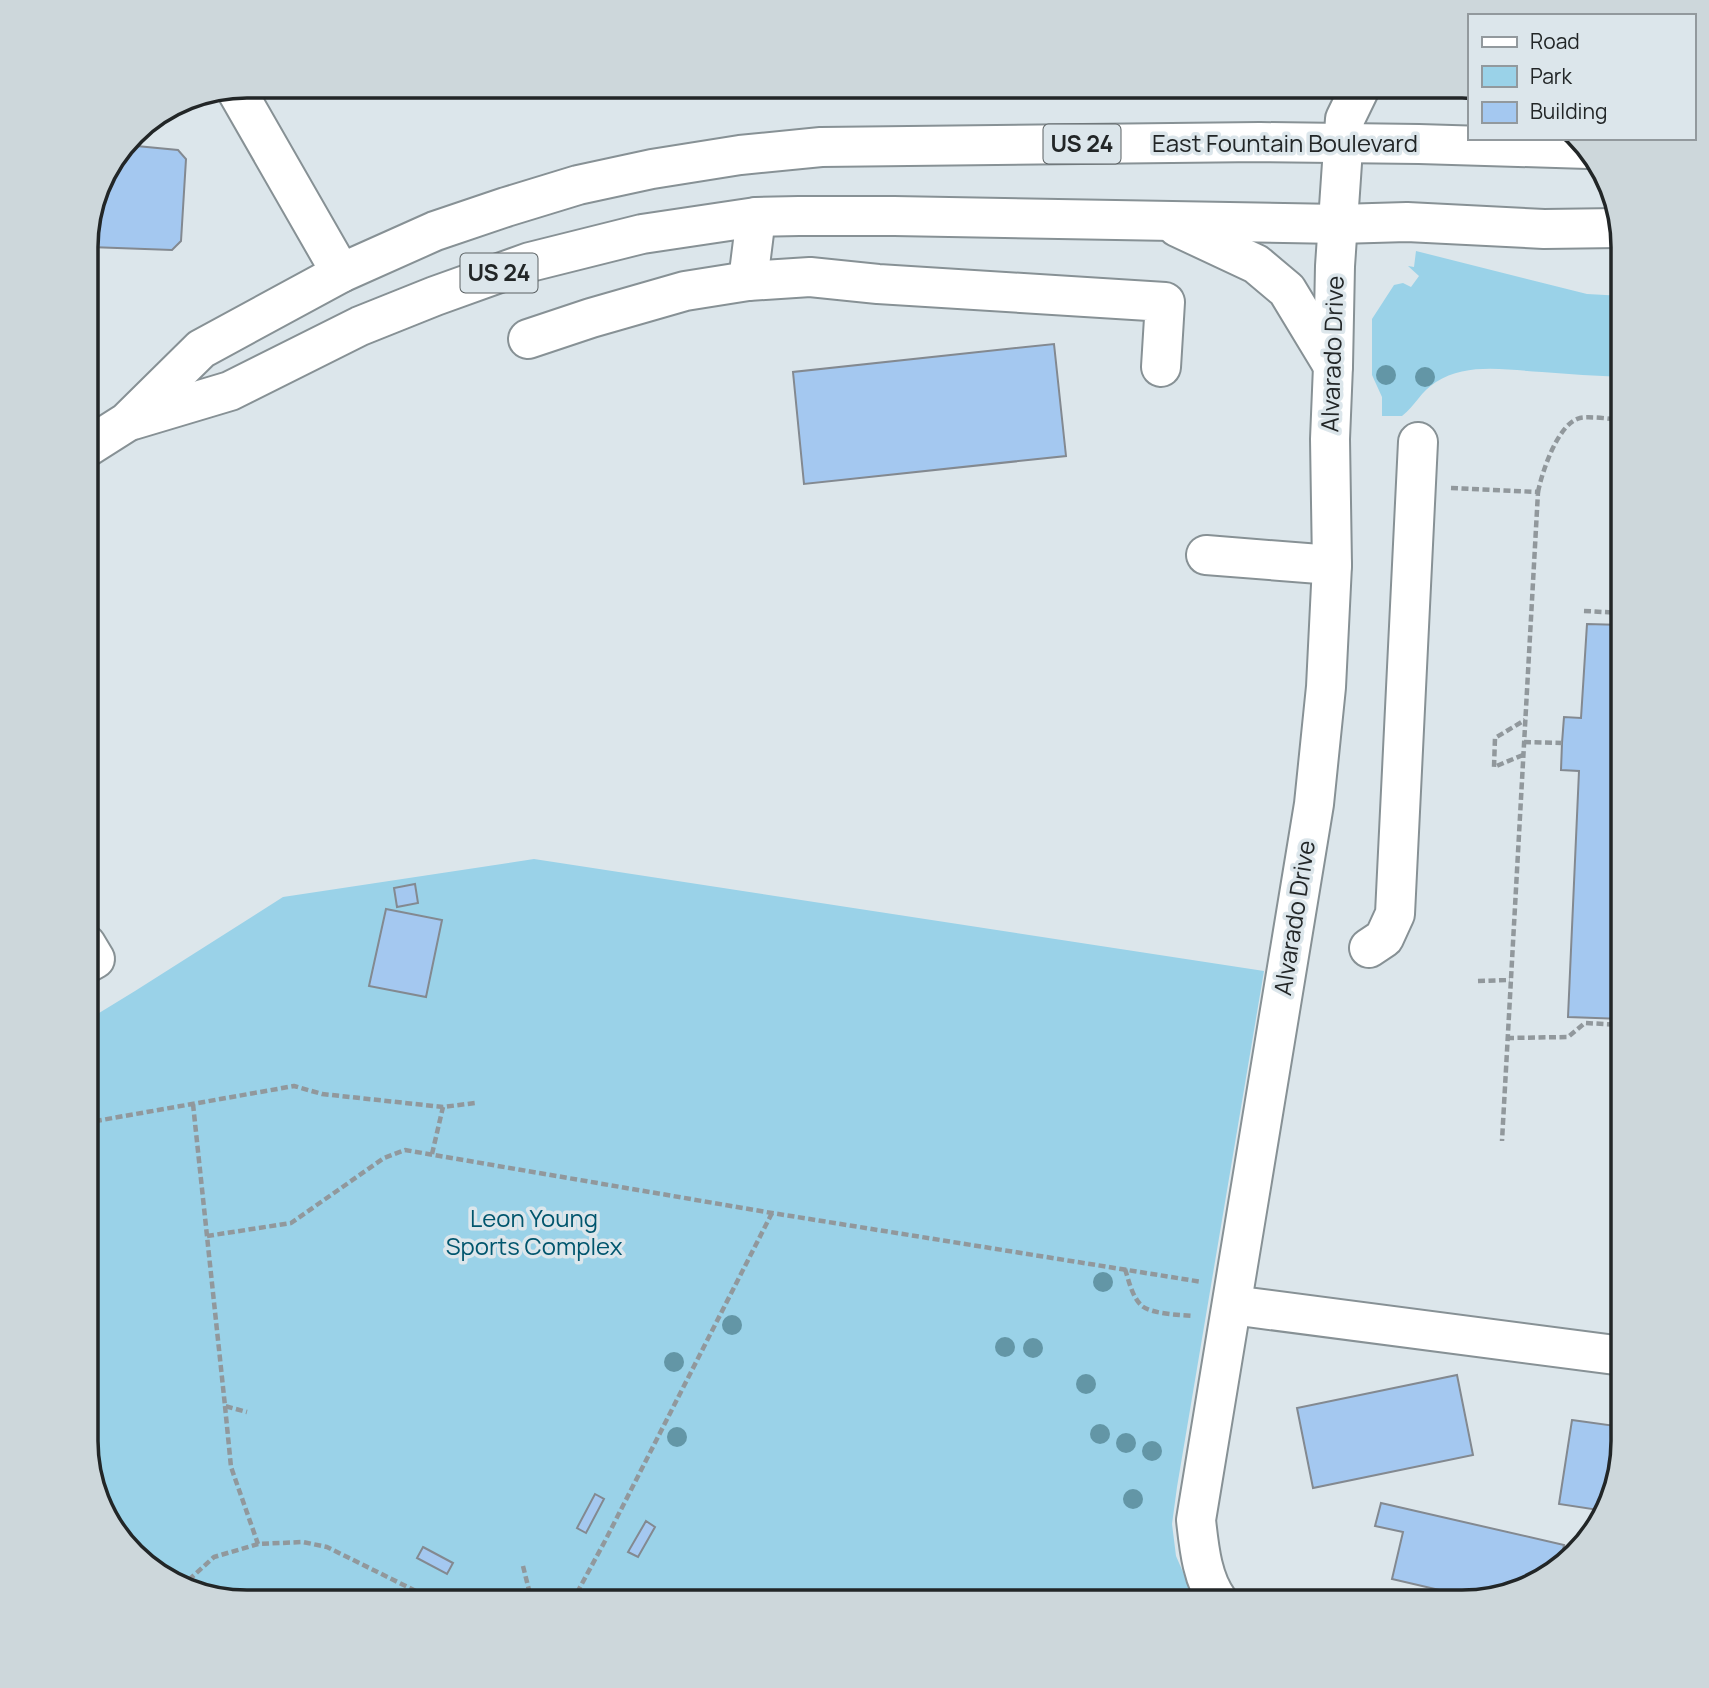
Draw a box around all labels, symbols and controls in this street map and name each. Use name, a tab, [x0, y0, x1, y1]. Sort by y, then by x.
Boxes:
legend	[1468, 14, 1695, 140]
text: Road	[1530, 27, 1580, 55]
text: Park	[1530, 62, 1572, 90]
text: Building	[1530, 97, 1607, 125]
road number: US 24	[1044, 125, 1120, 164]
street label: East Fountain Boulevard	[1152, 126, 1418, 159]
road number: US 24	[461, 254, 538, 292]
street label: Alvarado Drive	[1312, 275, 1351, 433]
street label: Alvarado Drive	[1265, 838, 1322, 998]
park label: Leon Young Sports Complex	[446, 1201, 623, 1262]

